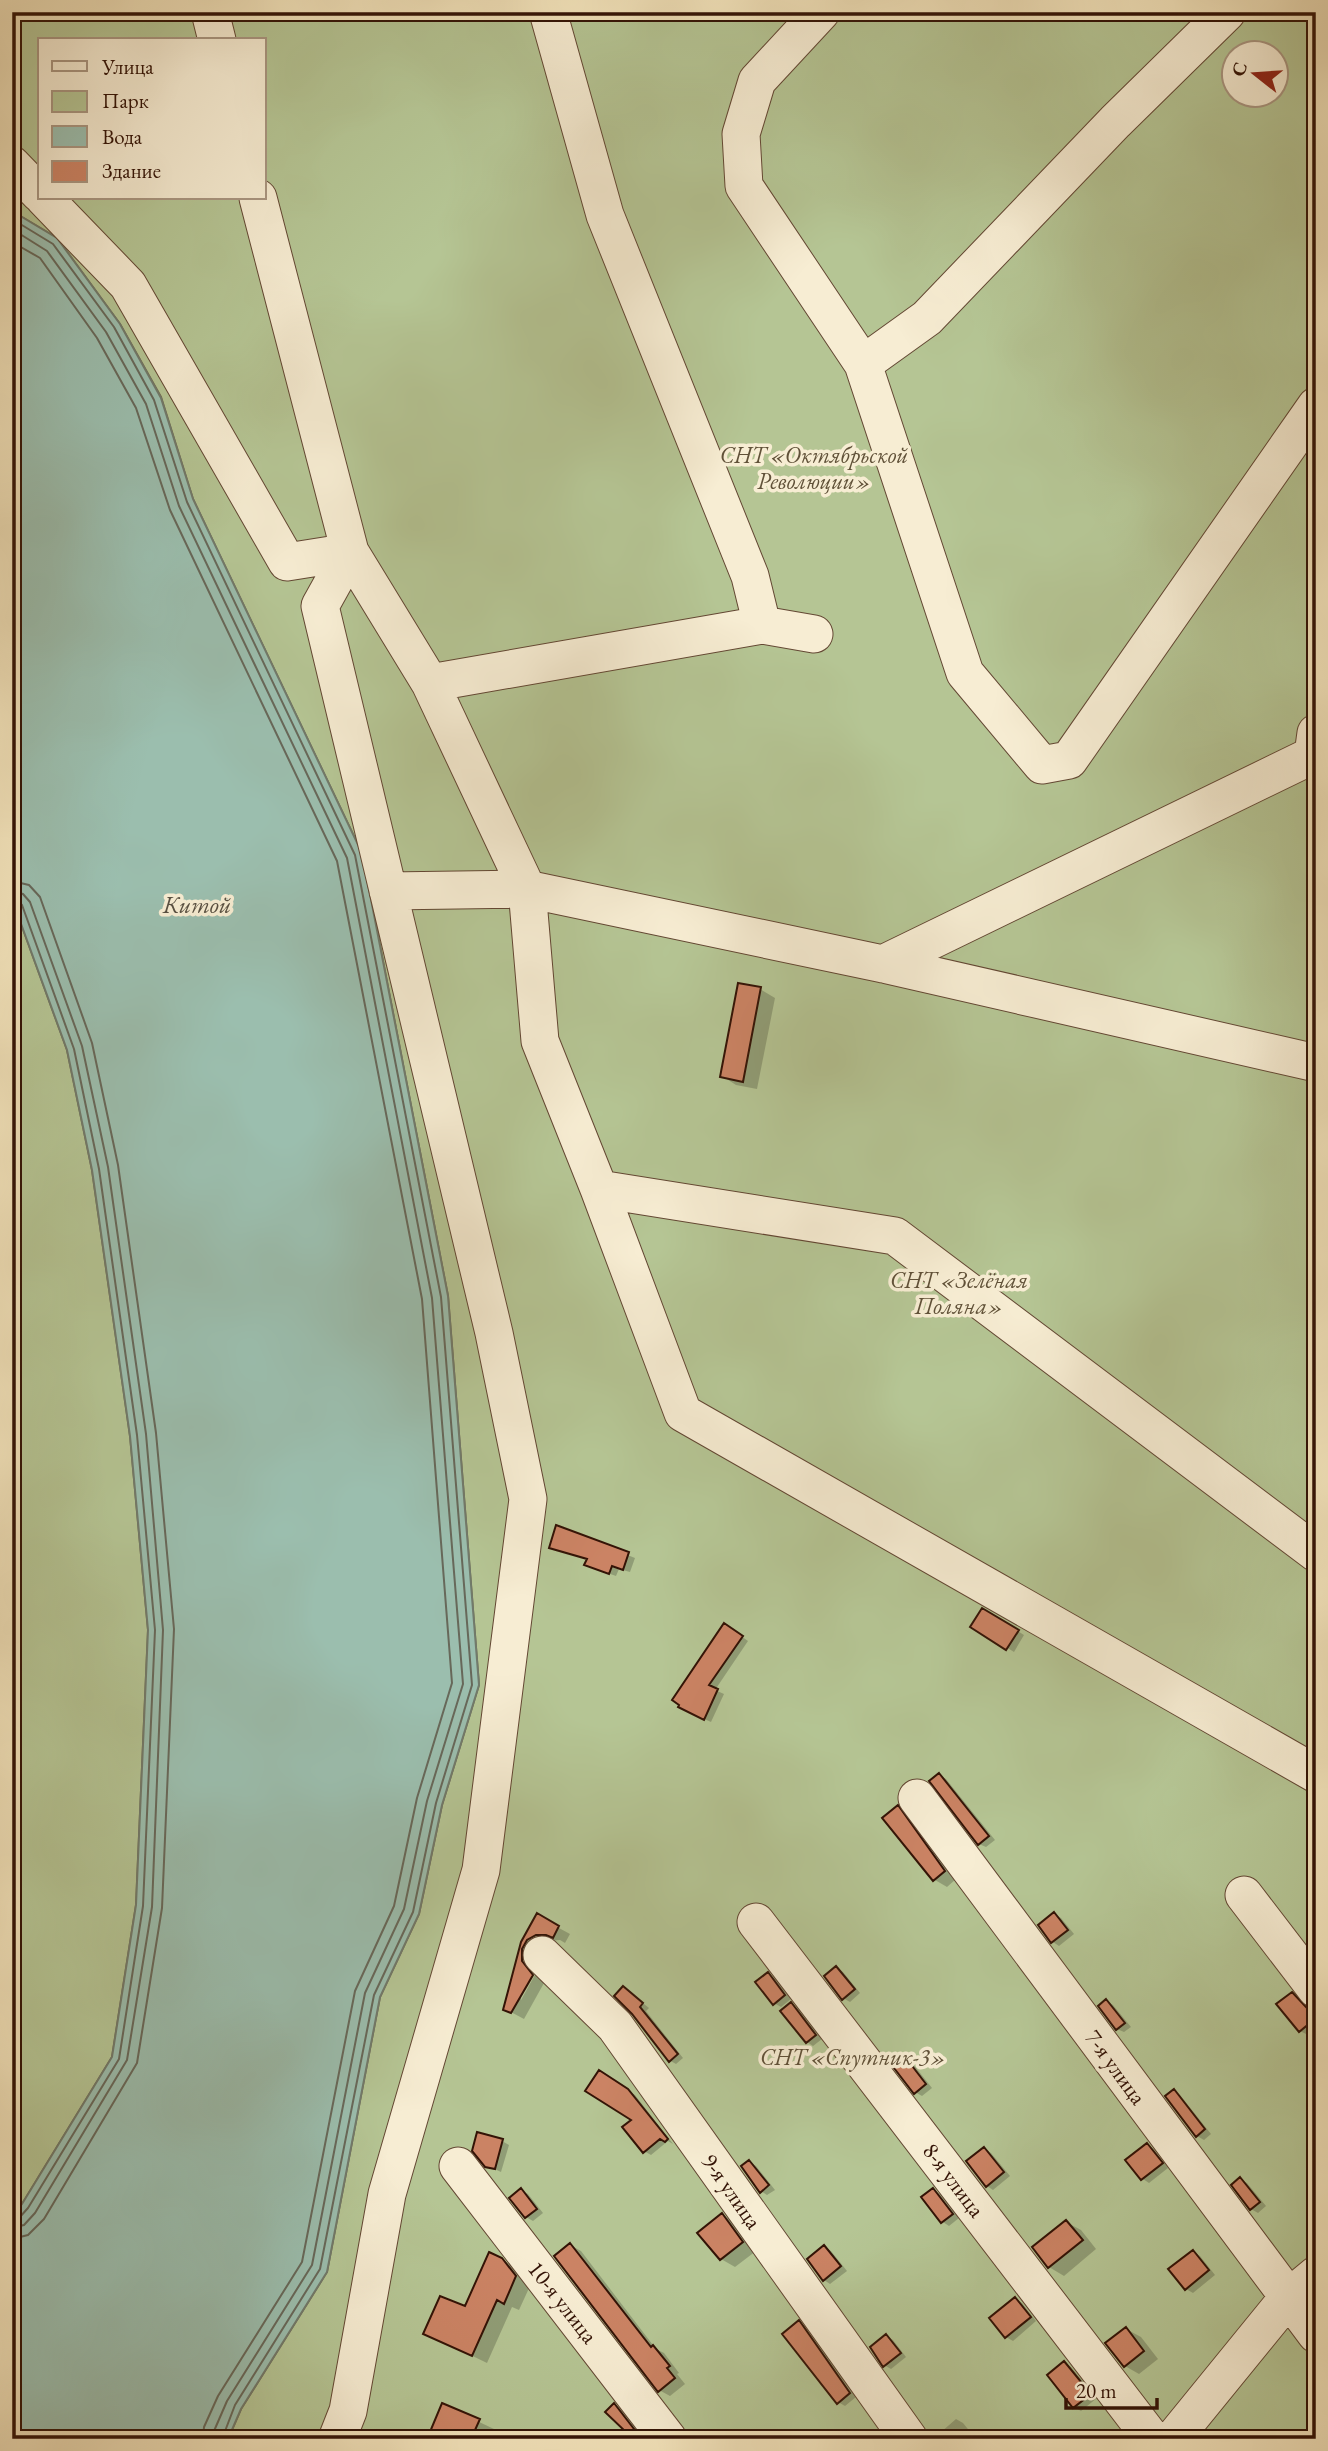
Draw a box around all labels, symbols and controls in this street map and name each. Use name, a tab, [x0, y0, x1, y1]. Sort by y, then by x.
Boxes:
legend	[38, 38, 266, 200]
north arrow	[1220, 38, 1290, 108]
text: Улица	[101, 53, 154, 80]
text: С	[1225, 59, 1253, 79]
text: Парк	[102, 87, 149, 114]
text: Вода	[102, 123, 143, 150]
text: Здание	[102, 157, 161, 184]
park label: СНТ «Октябрьской Революции»	[720, 440, 908, 496]
water label: Китой	[162, 889, 231, 920]
park label: СНТ «Зелёная Поляна»	[890, 1265, 1028, 1321]
street label: 7-я улица	[1079, 2023, 1154, 2111]
park label: СНТ «Спутник-3»	[760, 2042, 946, 2072]
street label: 8-я улица	[916, 2137, 992, 2224]
street label: 9-я улица	[695, 2147, 769, 2235]
street label: 10-я улица	[521, 2255, 605, 2350]
scale bar	[1066, 2367, 1156, 2411]
text: 20 m	[1076, 2377, 1117, 2404]

